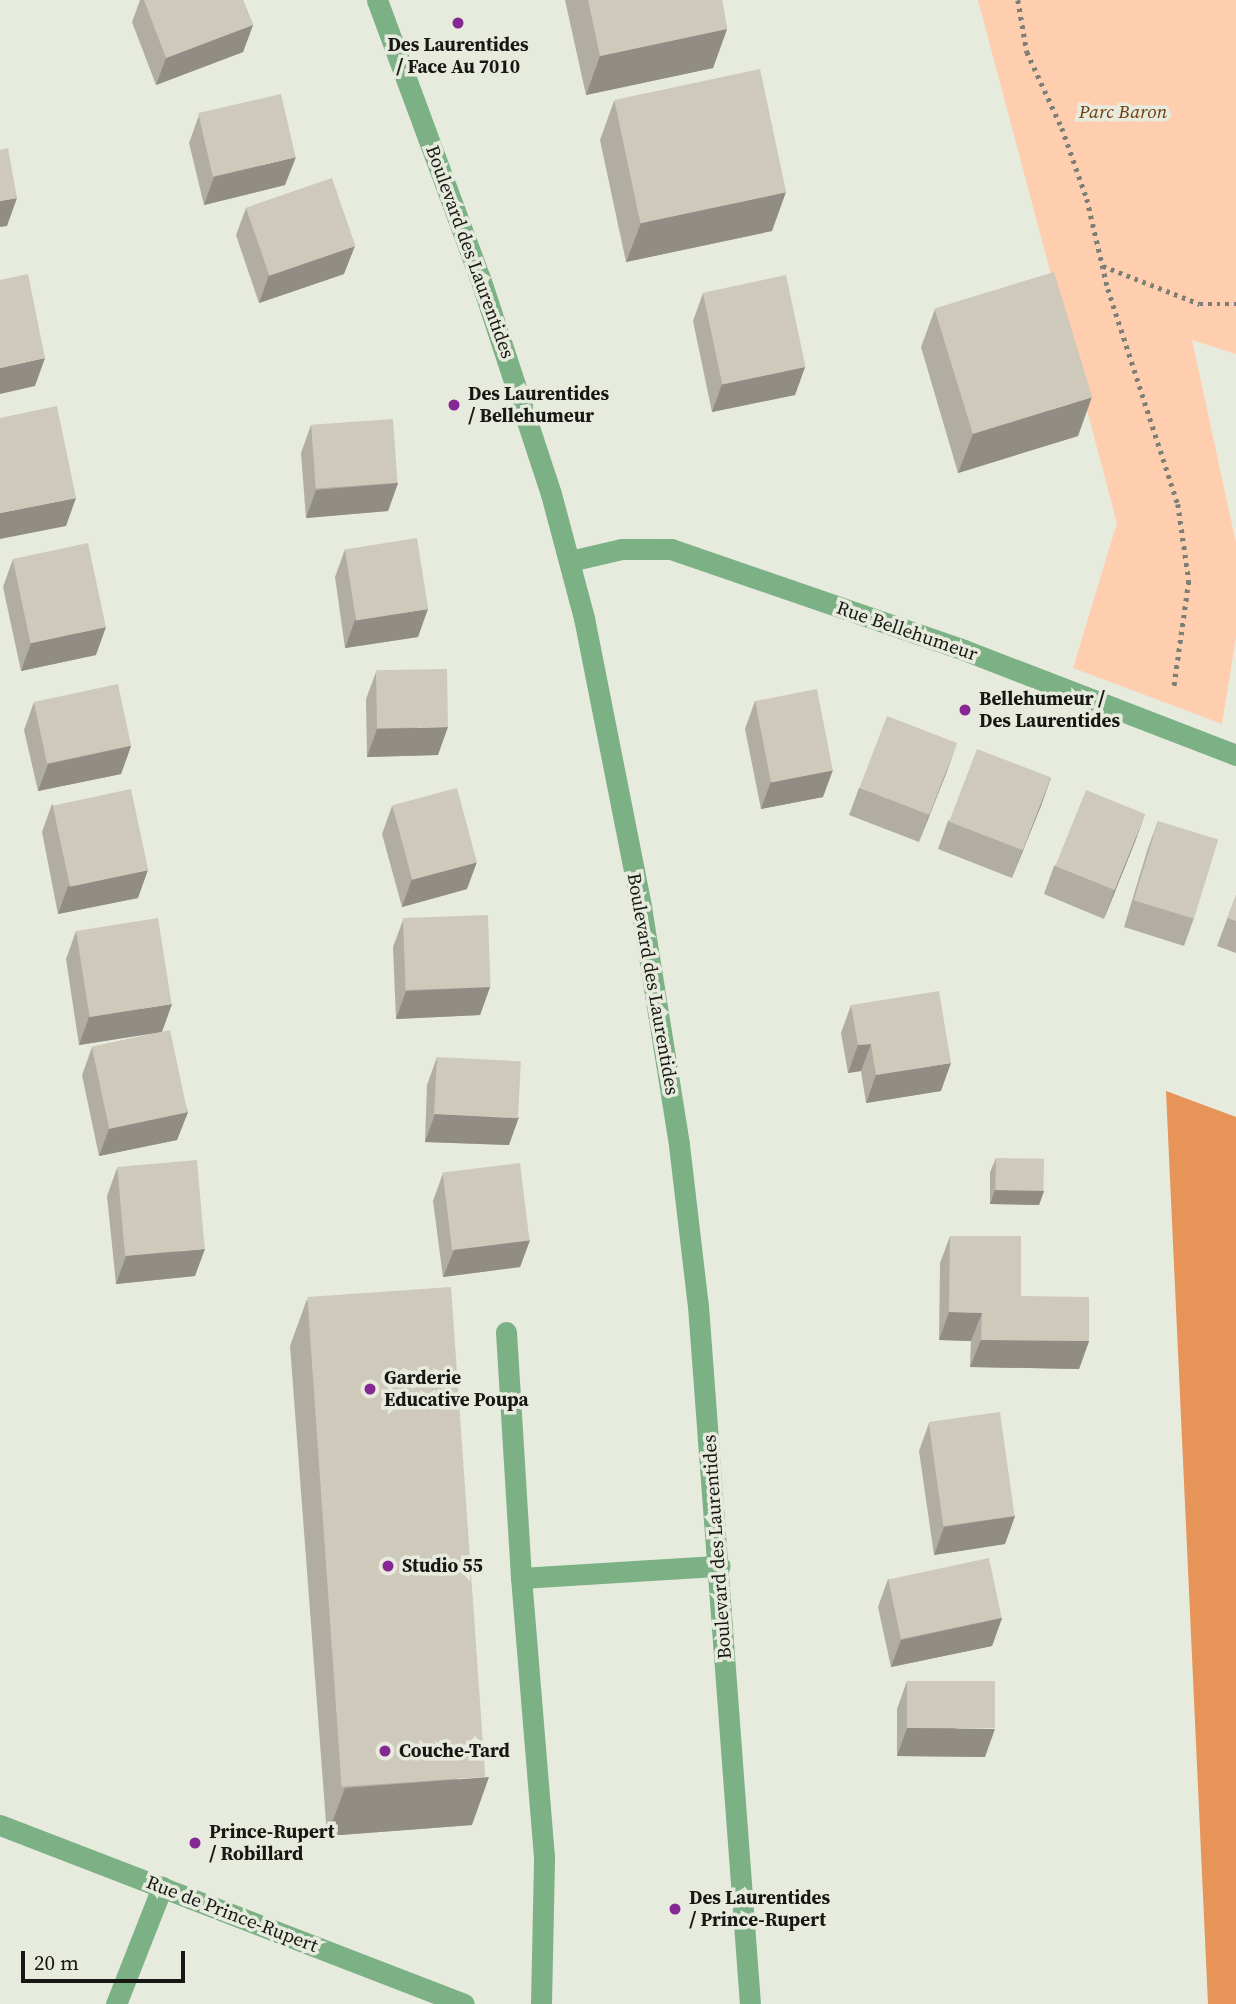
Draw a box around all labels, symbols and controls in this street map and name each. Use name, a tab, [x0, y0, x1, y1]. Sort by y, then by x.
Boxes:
marker: Des Laurentides / Face Au 7010	[450, 15, 466, 31]
place label: Des Laurentides / Face Au 7010	[387, 34, 529, 78]
park label: Parc Baron	[1079, 101, 1167, 123]
street label: Boulevard des Laurentides	[421, 142, 519, 362]
place label: Des Laurentides / Bellehumeur	[468, 383, 609, 427]
marker: Des Laurentides / Bellehumeur	[446, 397, 462, 413]
street label: Rue Bellehumeur	[833, 596, 981, 666]
place label: Bellehumeur / Des Laurentides	[979, 688, 1120, 732]
marker: Bellehumeur / Des Laurentides	[957, 702, 973, 718]
street label: Boulevard des Laurentides	[622, 871, 684, 1097]
place label: Garderie Educative Poupa	[384, 1367, 529, 1411]
marker: Garderie Educative Poupa	[362, 1381, 378, 1397]
street label: Boulevard des Laurentides	[698, 1434, 736, 1660]
place label: Studio 55	[402, 1555, 483, 1577]
marker: Studio 55	[380, 1558, 396, 1574]
place label: Couche-Tard	[399, 1740, 510, 1762]
marker: Couche-Tard	[377, 1743, 393, 1759]
place label: Prince-Rupert / Robillard	[209, 1821, 335, 1865]
marker: Prince-Rupert / Robillard	[187, 1835, 203, 1851]
street label: Rue de Prince-Rupert	[143, 1871, 321, 1957]
place label: Des Laurentides / Prince-Rupert	[689, 1887, 830, 1931]
marker: Des Laurentides / Prince-Rupert	[667, 1901, 683, 1917]
scale bar	[24, 1938, 189, 1982]
text: 20 m	[34, 1948, 79, 1977]

